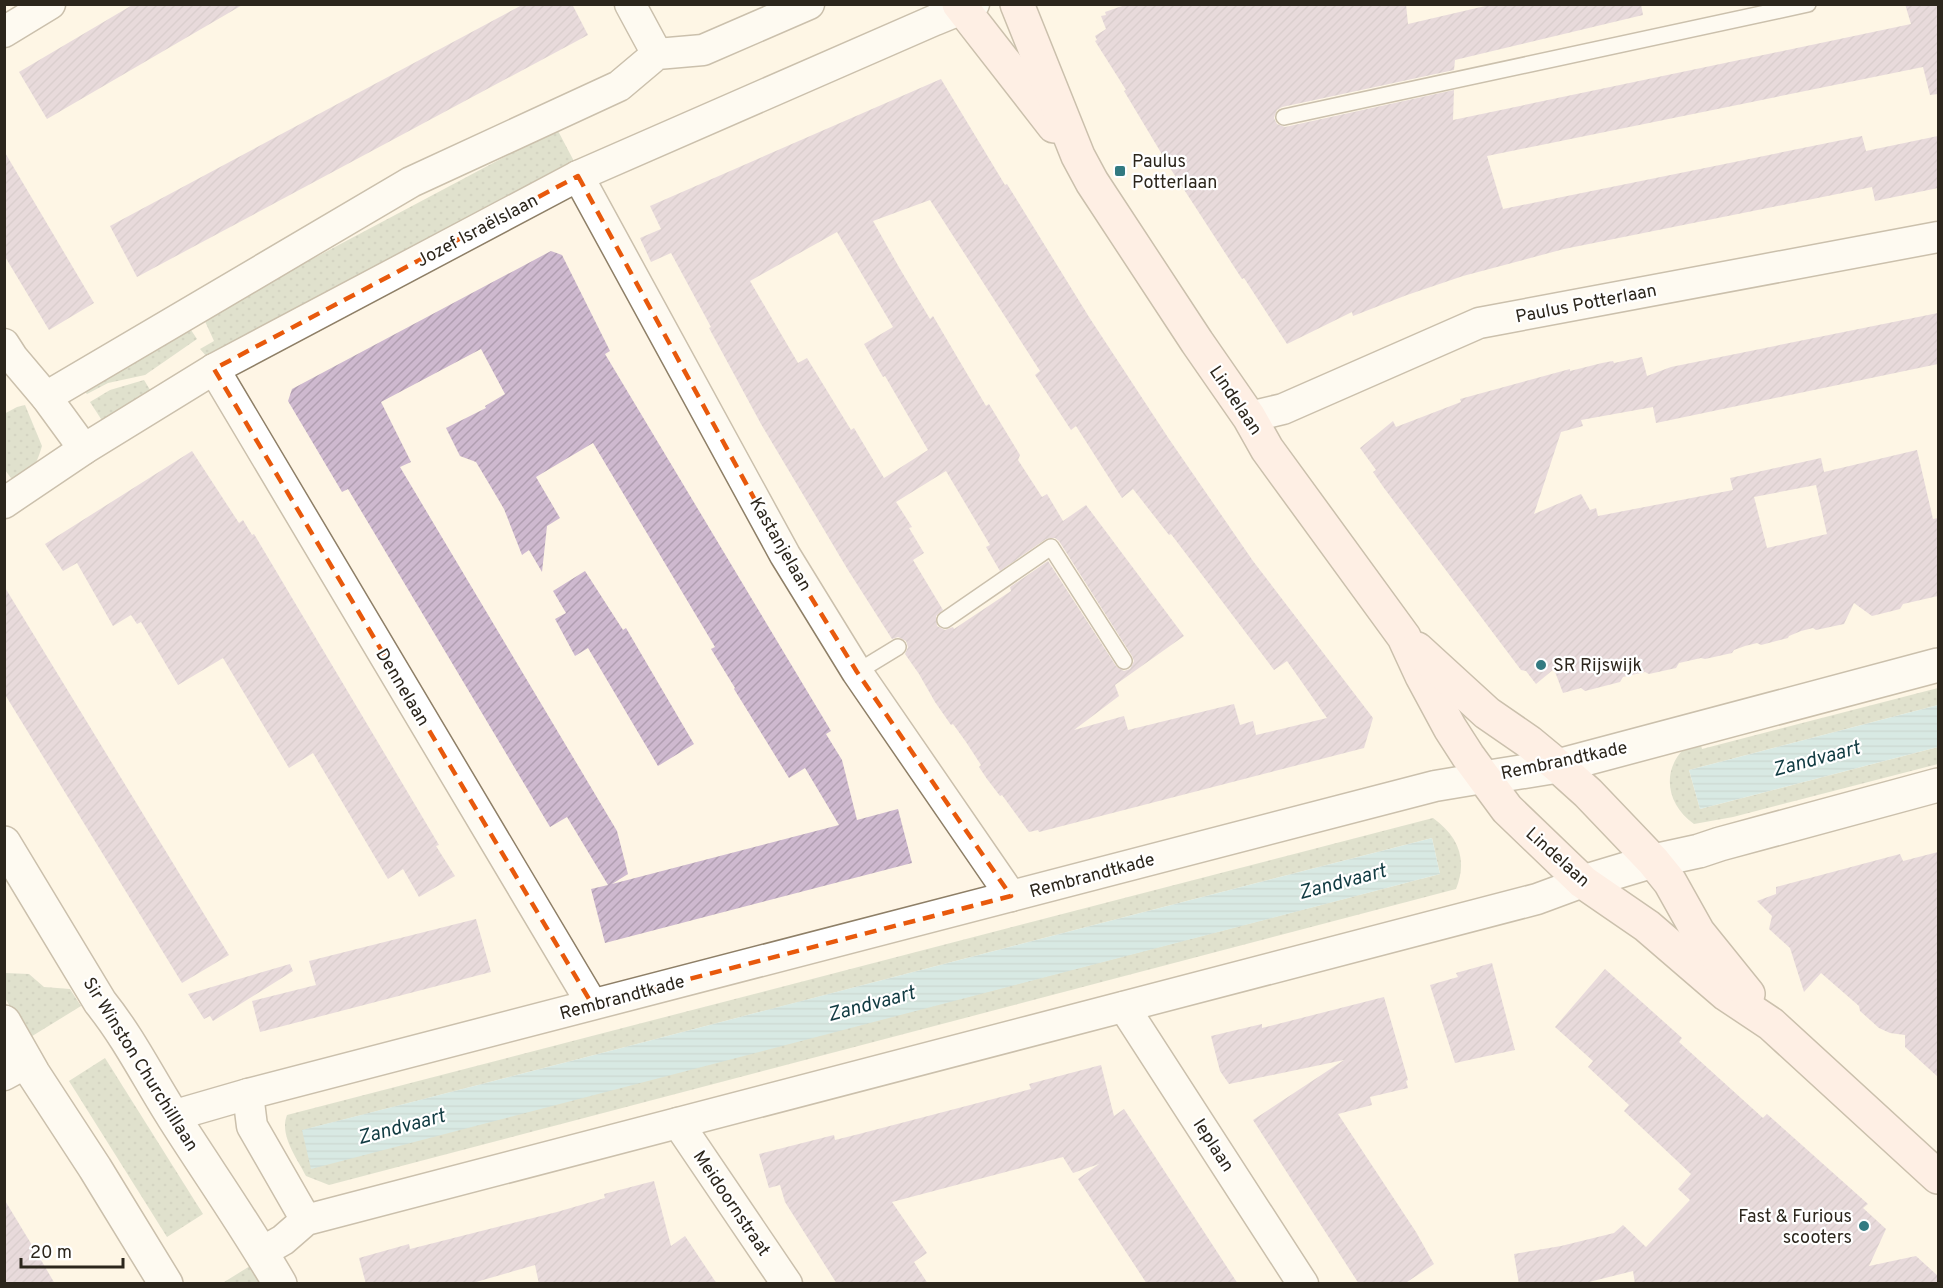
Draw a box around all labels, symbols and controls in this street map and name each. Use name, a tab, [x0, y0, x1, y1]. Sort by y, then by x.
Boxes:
place label: Paulus Potterlaan	[1132, 151, 1217, 195]
marker: Paulus Potterlaan	[1113, 164, 1127, 178]
street label: Jozef Israëlslaan	[413, 190, 543, 273]
street label: Paulus Potterlaan	[1514, 280, 1659, 329]
street label: Lindelaan	[1203, 362, 1266, 440]
street label: Kastanjelaan	[744, 494, 816, 596]
street label: Dennelaan	[370, 645, 434, 731]
place label: SR Rijswijk	[1553, 655, 1642, 678]
marker: SR Rijswijk	[1534, 658, 1548, 672]
water label: Zandvaart	[1770, 736, 1864, 784]
street label: Rembrandtkade	[1499, 737, 1630, 786]
street label: Lindelaan	[1520, 823, 1594, 893]
street label: Rembrandtkade	[1027, 849, 1157, 904]
water label: Zandvaart	[1296, 859, 1390, 907]
street label: Rembrandtkade	[557, 971, 687, 1026]
street label: Sir Winston Churchilllaan	[77, 973, 203, 1156]
water label: Zandvaart	[825, 981, 919, 1029]
water label: Zandvaart	[355, 1104, 449, 1152]
street label: Ieplaan	[1187, 1115, 1239, 1177]
street label: Meidoornstraat	[687, 1147, 775, 1261]
place label: Fast & Furious scooters	[1738, 1206, 1852, 1250]
marker: Fast & Furious scooters	[1857, 1219, 1871, 1233]
scale bar	[21, 1231, 123, 1269]
text: 20 m	[30, 1242, 72, 1265]

